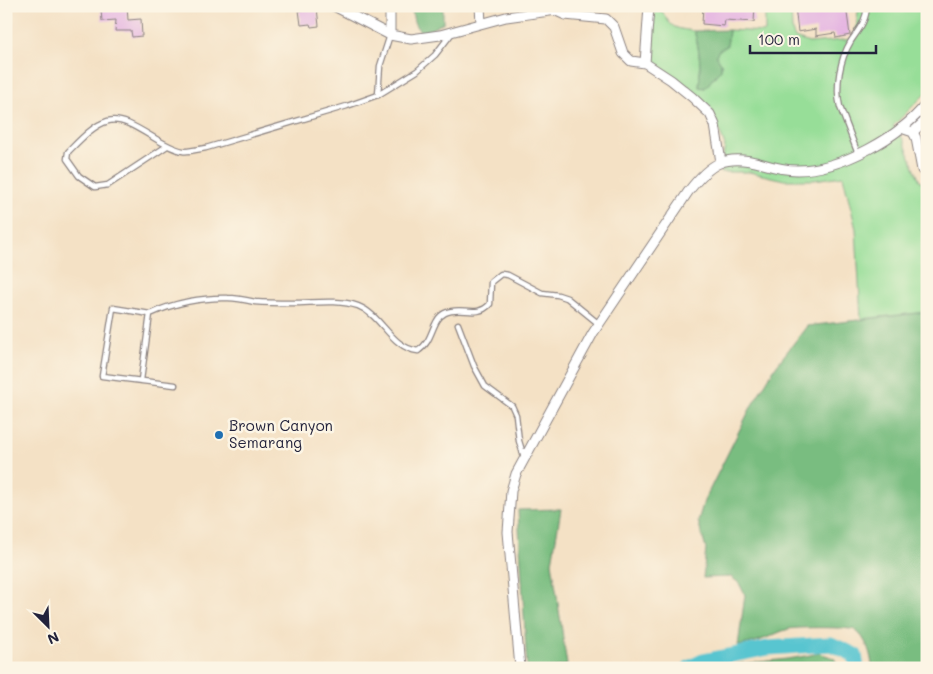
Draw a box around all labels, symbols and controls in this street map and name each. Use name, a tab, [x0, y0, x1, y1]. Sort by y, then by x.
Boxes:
scale bar	[750, 22, 877, 54]
text: 100 m	[758, 29, 800, 49]
place label: Brown Canyon Semarang	[229, 415, 333, 452]
marker: Brown Canyon Semarang	[213, 429, 225, 441]
north arrow	[22, 602, 72, 652]
text: N	[45, 627, 62, 649]

